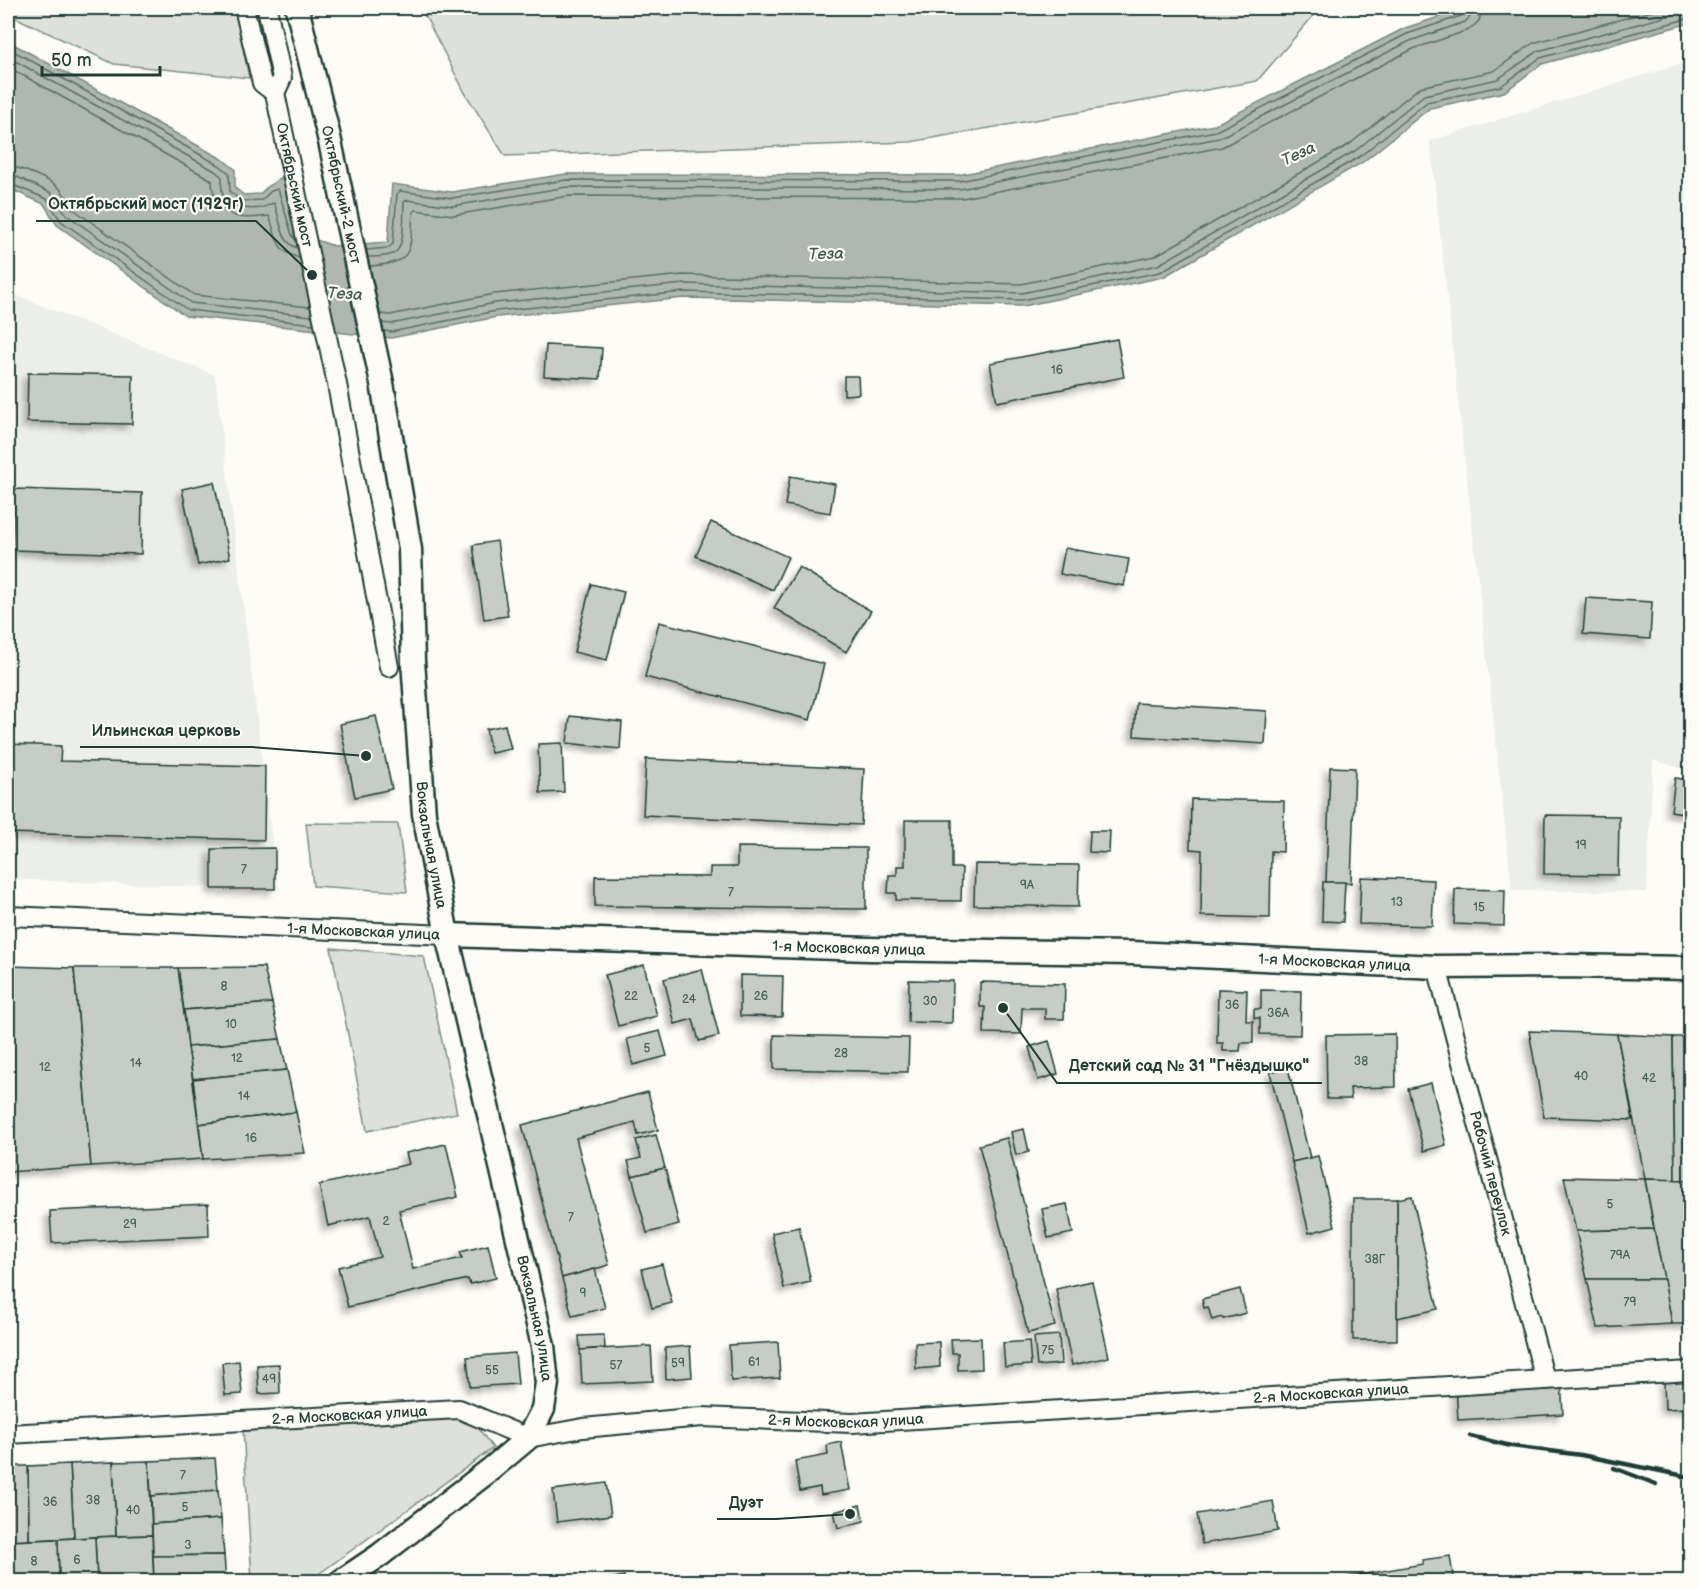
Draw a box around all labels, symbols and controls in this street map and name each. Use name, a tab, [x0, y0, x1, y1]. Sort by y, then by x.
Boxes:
scale bar	[42, 39, 160, 77]
text: 50 m	[51, 50, 92, 71]
street label: Октябрьский мост	[272, 121, 317, 249]
street label: Октябрьский-2 мост	[317, 124, 365, 266]
water label: Теза	[1279, 138, 1319, 170]
callout: Октябрьский мост (1929г)	[36, 187, 256, 221]
text: Октябрьский мост (1929г)	[48, 195, 244, 214]
water label: Теза	[808, 244, 844, 265]
water label: Теза	[327, 284, 363, 305]
house number: 16	[1051, 363, 1063, 378]
callout: Ильинская церковь	[80, 713, 252, 747]
text: Ильинская церковь	[92, 722, 241, 741]
street label: Вокзальная улица	[412, 781, 451, 910]
house number: 19	[1575, 838, 1587, 853]
house number: 7	[241, 862, 247, 877]
house number: 9А	[1020, 878, 1035, 893]
house number: 7	[728, 885, 734, 900]
house number: 13	[1391, 895, 1403, 910]
house number: 15	[1473, 900, 1485, 915]
street label: 1-я Московская улица	[287, 919, 441, 945]
street label: 1-я Московская улица	[772, 937, 925, 960]
street label: 1-я Московская улица	[1258, 950, 1411, 976]
house number: 8	[221, 979, 228, 994]
house number: 22	[624, 989, 638, 1004]
house number: 26	[754, 989, 768, 1004]
house number: 24	[682, 992, 697, 1007]
house number: 30	[923, 994, 937, 1009]
house number: 36	[1225, 998, 1239, 1013]
house number: 36А	[1267, 1006, 1290, 1021]
house number: 10	[225, 1017, 237, 1032]
house number: 5	[644, 1041, 651, 1056]
house number: 28	[834, 1046, 848, 1061]
callout: Детский сад № 31 "Гнёздышко"	[1057, 1049, 1322, 1083]
house number: 12	[231, 1051, 243, 1066]
house number: 38	[1354, 1054, 1368, 1069]
house number: 14	[130, 1056, 143, 1071]
text: Детский сад № 31 "Гнёздышко"	[1069, 1057, 1309, 1076]
house number: 12	[39, 1060, 51, 1075]
house number: 40	[1574, 1069, 1588, 1084]
house number: 42	[1642, 1071, 1656, 1086]
house number: 14	[238, 1089, 251, 1104]
street label: Рабочий переулок	[1465, 1109, 1516, 1238]
house number: 16	[245, 1131, 257, 1146]
house number: 5	[1607, 1197, 1614, 1212]
house number: 7	[568, 1210, 574, 1225]
house number: 2	[382, 1214, 390, 1229]
house number: 29	[123, 1217, 137, 1232]
house number: 79А	[1610, 1248, 1631, 1263]
house number: 38Г	[1364, 1252, 1386, 1267]
street label: Вокзальная улица	[512, 1253, 556, 1383]
house number: 9	[580, 1286, 587, 1301]
house number: 79	[1624, 1295, 1636, 1310]
house number: 75	[1042, 1343, 1055, 1358]
house number: 61	[748, 1355, 760, 1370]
house number: 59	[671, 1356, 685, 1371]
house number: 57	[610, 1358, 622, 1373]
house number: 55	[485, 1363, 499, 1378]
house number: 49	[262, 1372, 276, 1387]
street label: 2-я Московская улица	[1253, 1379, 1410, 1408]
street label: 2-я Московская улица	[271, 1402, 428, 1429]
street label: 2-я Московская улица	[768, 1410, 924, 1433]
house number: 7	[180, 1468, 186, 1483]
callout: Дуэт	[717, 1485, 776, 1519]
house number: 38	[86, 1493, 100, 1508]
text: Дуэт	[729, 1494, 764, 1513]
house number: 36	[43, 1495, 57, 1510]
house number: 5	[182, 1500, 189, 1515]
house number: 40	[126, 1503, 140, 1518]
house number: 3	[184, 1538, 192, 1553]
house number: 6	[73, 1553, 81, 1568]
house number: 8	[31, 1554, 38, 1569]

